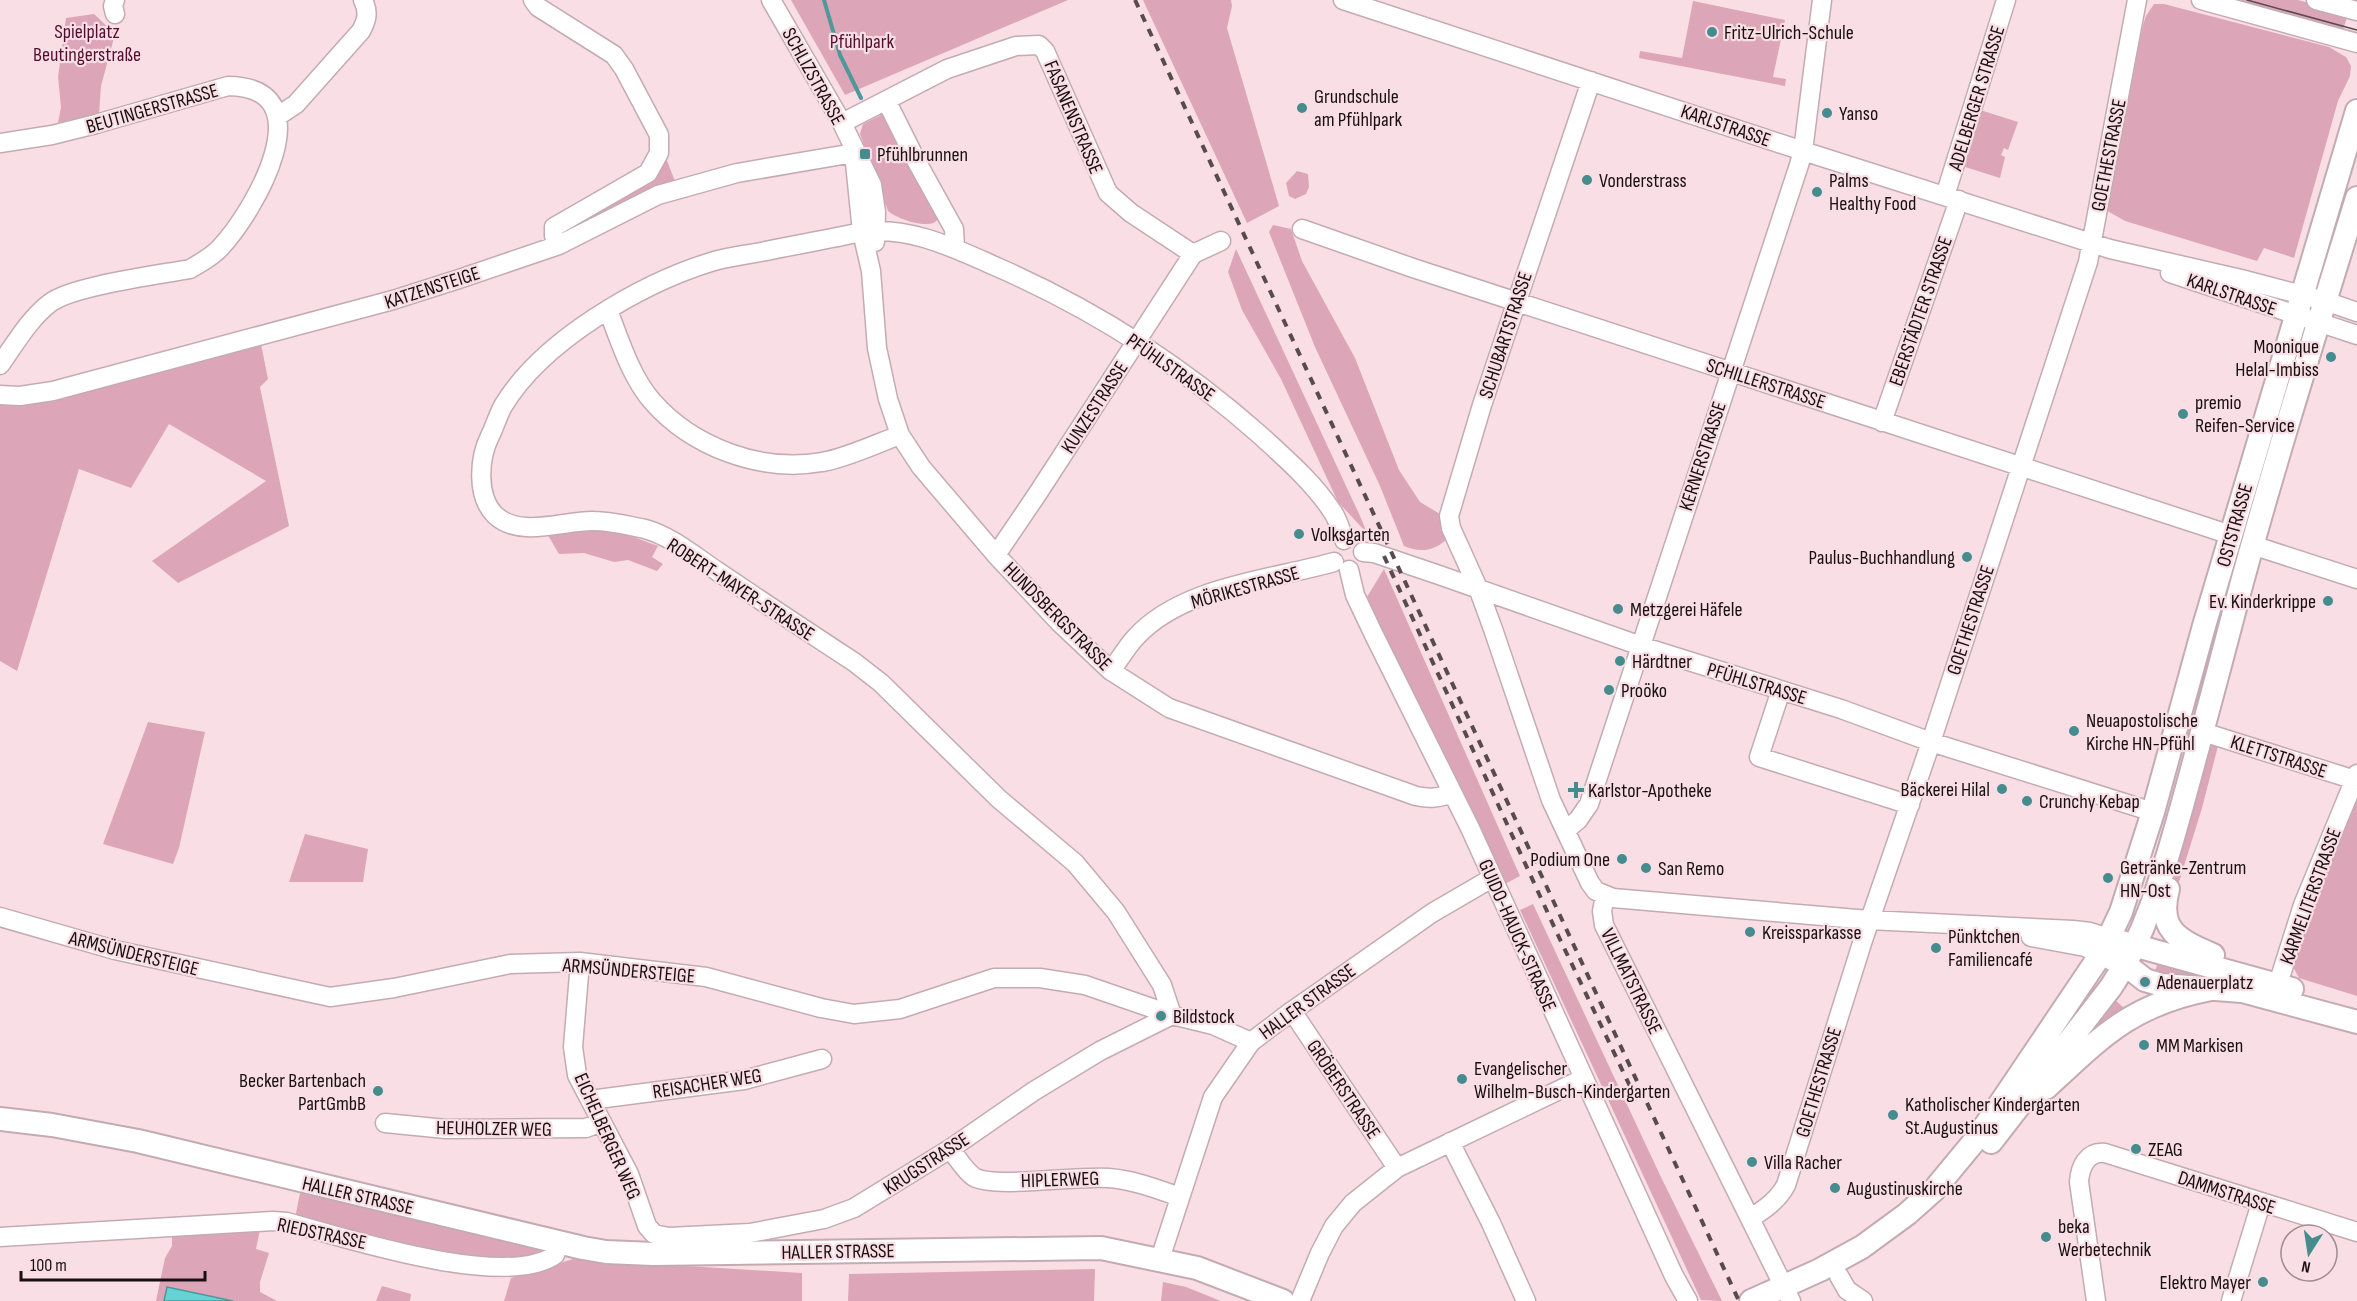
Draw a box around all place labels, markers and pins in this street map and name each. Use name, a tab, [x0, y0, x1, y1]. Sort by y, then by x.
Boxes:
place label: Fritz-Ulrich-Schule	[1724, 21, 1854, 45]
marker: Fritz-Ulrich-Schule	[1705, 25, 1719, 39]
place label: Grundschule am Pfühlpark	[1314, 85, 1402, 132]
marker: Grundschule am Pfühlpark	[1295, 101, 1309, 115]
place label: Yanso	[1839, 102, 1878, 126]
marker: Yanso	[1820, 106, 1834, 120]
place label: Pfühlbrunnen	[877, 143, 968, 167]
marker: Pfühlbrunnen	[858, 147, 872, 161]
place label: Vonderstrass	[1599, 169, 1687, 193]
place label: Palms Healthy Food	[1829, 169, 1916, 216]
marker: Vonderstrass	[1580, 173, 1594, 187]
marker: Palms Healthy Food	[1810, 185, 1824, 199]
place label: Moonique Helal-Imbiss	[2235, 335, 2319, 382]
marker: Moonique Helal-Imbiss	[2324, 350, 2338, 364]
place label: premio Reifen-Service	[2195, 391, 2295, 438]
marker: premio Reifen-Service	[2176, 407, 2190, 421]
place label: Volksgarten	[1311, 523, 1390, 547]
marker: Volksgarten	[1292, 527, 1306, 541]
place label: Paulus-Buchhandlung	[1809, 546, 1955, 570]
marker: Paulus-Buchhandlung	[1960, 550, 1974, 564]
place label: Ev. Kinderkrippe	[2209, 590, 2316, 614]
marker: Ev. Kinderkrippe	[2321, 594, 2335, 608]
place label: Metzgerei Häfele	[1630, 598, 1743, 622]
marker: Metzgerei Häfele	[1611, 602, 1625, 616]
place label: Härdtner	[1632, 650, 1692, 674]
marker: Härdtner	[1613, 654, 1627, 668]
place label: Proöko	[1621, 679, 1667, 703]
marker: Proöko	[1602, 683, 1616, 697]
place label: Neuapostolische Kirche HN-Pfühl	[2086, 709, 2198, 756]
marker: Neuapostolische Kirche HN-Pfühl	[2067, 724, 2081, 738]
place label: Bäckerei Hilal	[1901, 778, 1990, 802]
place label: Karlstor-Apotheke	[1588, 779, 1712, 803]
marker: Bäckerei Hilal	[1995, 782, 2009, 796]
marker: Karlstor-Apotheke	[1569, 783, 1583, 797]
place label: Crunchy Kebap	[2039, 790, 2140, 814]
marker: Crunchy Kebap	[2020, 794, 2034, 808]
place label: Podium One	[1530, 848, 1610, 872]
marker: Podium One	[1615, 852, 1629, 866]
place label: Getränke-Zentrum HN-Ost	[2120, 856, 2246, 903]
place label: San Remo	[1658, 857, 1724, 881]
marker: San Remo	[1639, 861, 1653, 875]
marker: Getränke-Zentrum HN-Ost	[2101, 871, 2115, 885]
place label: Kreissparkasse	[1762, 921, 1861, 945]
marker: Kreissparkasse	[1743, 925, 1757, 939]
place label: Pünktchen Familiencafé	[1948, 925, 2033, 972]
marker: Pünktchen Familiencafé	[1929, 941, 1943, 955]
place label: Adenauerplatz	[2156, 971, 2253, 995]
marker: Adenauerplatz	[2138, 975, 2152, 989]
place label: Bildstock	[1173, 1005, 1235, 1029]
marker: Bildstock	[1154, 1009, 1168, 1023]
place label: MM Markisen	[2156, 1034, 2243, 1058]
marker: MM Markisen	[2137, 1038, 2151, 1052]
place label: Evangelischer Wilhelm-Busch-Kindergarten	[1474, 1057, 1670, 1104]
place label: Becker Bartenbach PartGmbB	[239, 1069, 366, 1116]
marker: Evangelischer Wilhelm-Busch-Kindergarten	[1455, 1072, 1469, 1086]
marker: Becker Bartenbach PartGmbB	[371, 1084, 385, 1098]
place label: Katholischer Kindergarten St.Augustinus	[1905, 1093, 2080, 1140]
marker: Katholischer Kindergarten St.Augustinus	[1886, 1108, 1900, 1122]
place label: ZEAG	[2148, 1138, 2183, 1162]
marker: ZEAG	[2129, 1142, 2143, 1156]
place label: Villa Racher	[1764, 1151, 1842, 1175]
marker: Villa Racher	[1745, 1155, 1759, 1169]
place label: Augustinuskirche	[1846, 1177, 1963, 1201]
marker: Augustinuskirche	[1828, 1181, 1842, 1195]
place label: beka Werbetechnik	[2058, 1215, 2152, 1262]
marker: beka Werbetechnik	[2039, 1230, 2053, 1244]
place label: Elektro Mayer	[2160, 1271, 2251, 1295]
marker: Elektro Mayer	[2256, 1275, 2270, 1289]

